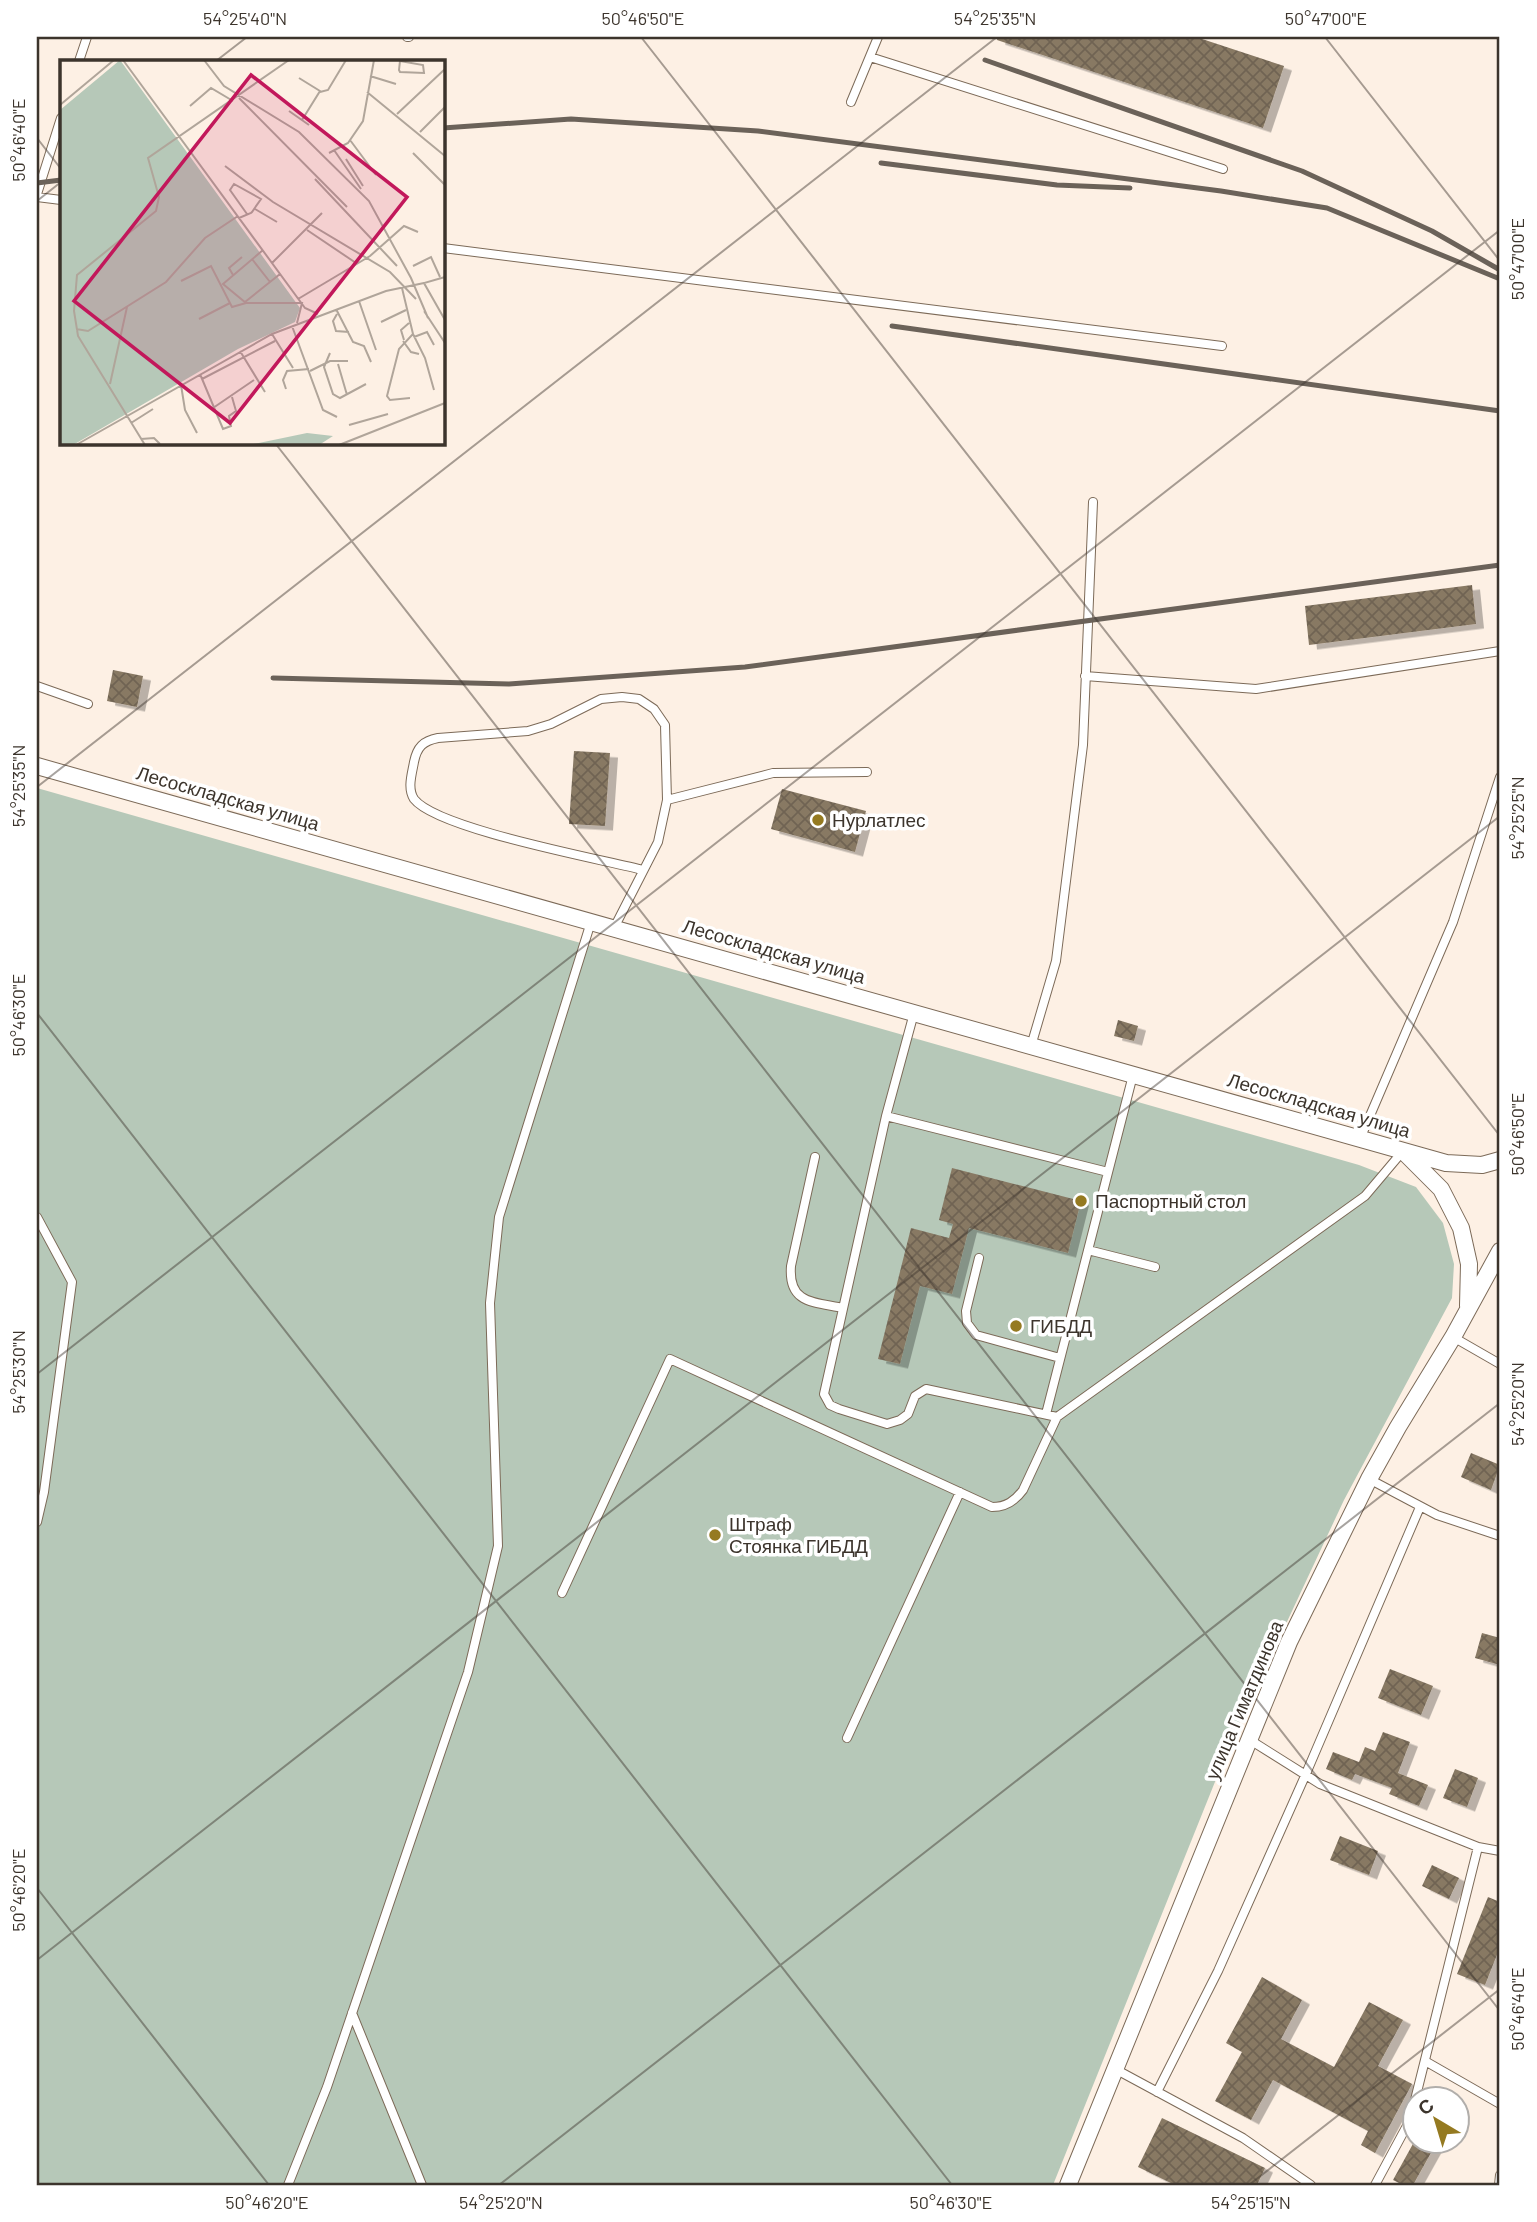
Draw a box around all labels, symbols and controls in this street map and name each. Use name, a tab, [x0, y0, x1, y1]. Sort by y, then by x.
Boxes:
text: 54°25'40"N	[203, 7, 287, 29]
text: 50°46'50"E	[602, 7, 684, 29]
text: 54°25'35"N	[954, 7, 1036, 29]
text: 50°47'00"E	[1285, 7, 1367, 29]
inset map	[60, 60, 444, 444]
text: 50°46'40"E	[7, 98, 29, 182]
text: 50°47'00"E	[1506, 218, 1528, 300]
text: 54°25'35"N	[7, 745, 29, 827]
street label: Лесоскладская улица	[134, 760, 323, 835]
text: 54°25'25"N	[1506, 776, 1528, 860]
place label: Нурлатлес	[832, 808, 926, 831]
marker: Нурлатлес	[810, 812, 826, 828]
street label: Лесоскладская улица	[680, 913, 869, 988]
text: 50°46'30"E	[7, 974, 29, 1056]
street label: Лесоскладская улица	[1225, 1067, 1414, 1142]
text: 50°46'50"E	[1506, 1093, 1528, 1175]
place label: Паспортный стол	[1095, 1189, 1246, 1212]
marker: Паспортный стол	[1073, 1193, 1089, 1209]
place label: ГИБДД	[1030, 1314, 1092, 1337]
marker: ГИБДД	[1008, 1318, 1024, 1334]
text: 54°25'30"N	[7, 1330, 29, 1414]
text: 54°25'20"N	[1506, 1362, 1528, 1446]
place label: Штраф Стоянка ГИБДД	[729, 1512, 868, 1557]
marker: Штраф Стоянка ГИБДД	[707, 1527, 723, 1543]
street label: улица Гиматдинова	[1200, 1617, 1288, 1783]
text: 50°46'20"E	[7, 1848, 29, 1932]
text: 50°46'40"E	[1506, 1967, 1528, 2051]
north arrow	[1400, 2086, 1470, 2156]
text: С	[1413, 2093, 1438, 2119]
text: 50°46'20"E	[225, 2191, 309, 2213]
text: 54°25'20"N	[459, 2191, 543, 2213]
text: 50°46'30"E	[910, 2191, 992, 2213]
text: 54°25'15"N	[1211, 2191, 1291, 2213]

